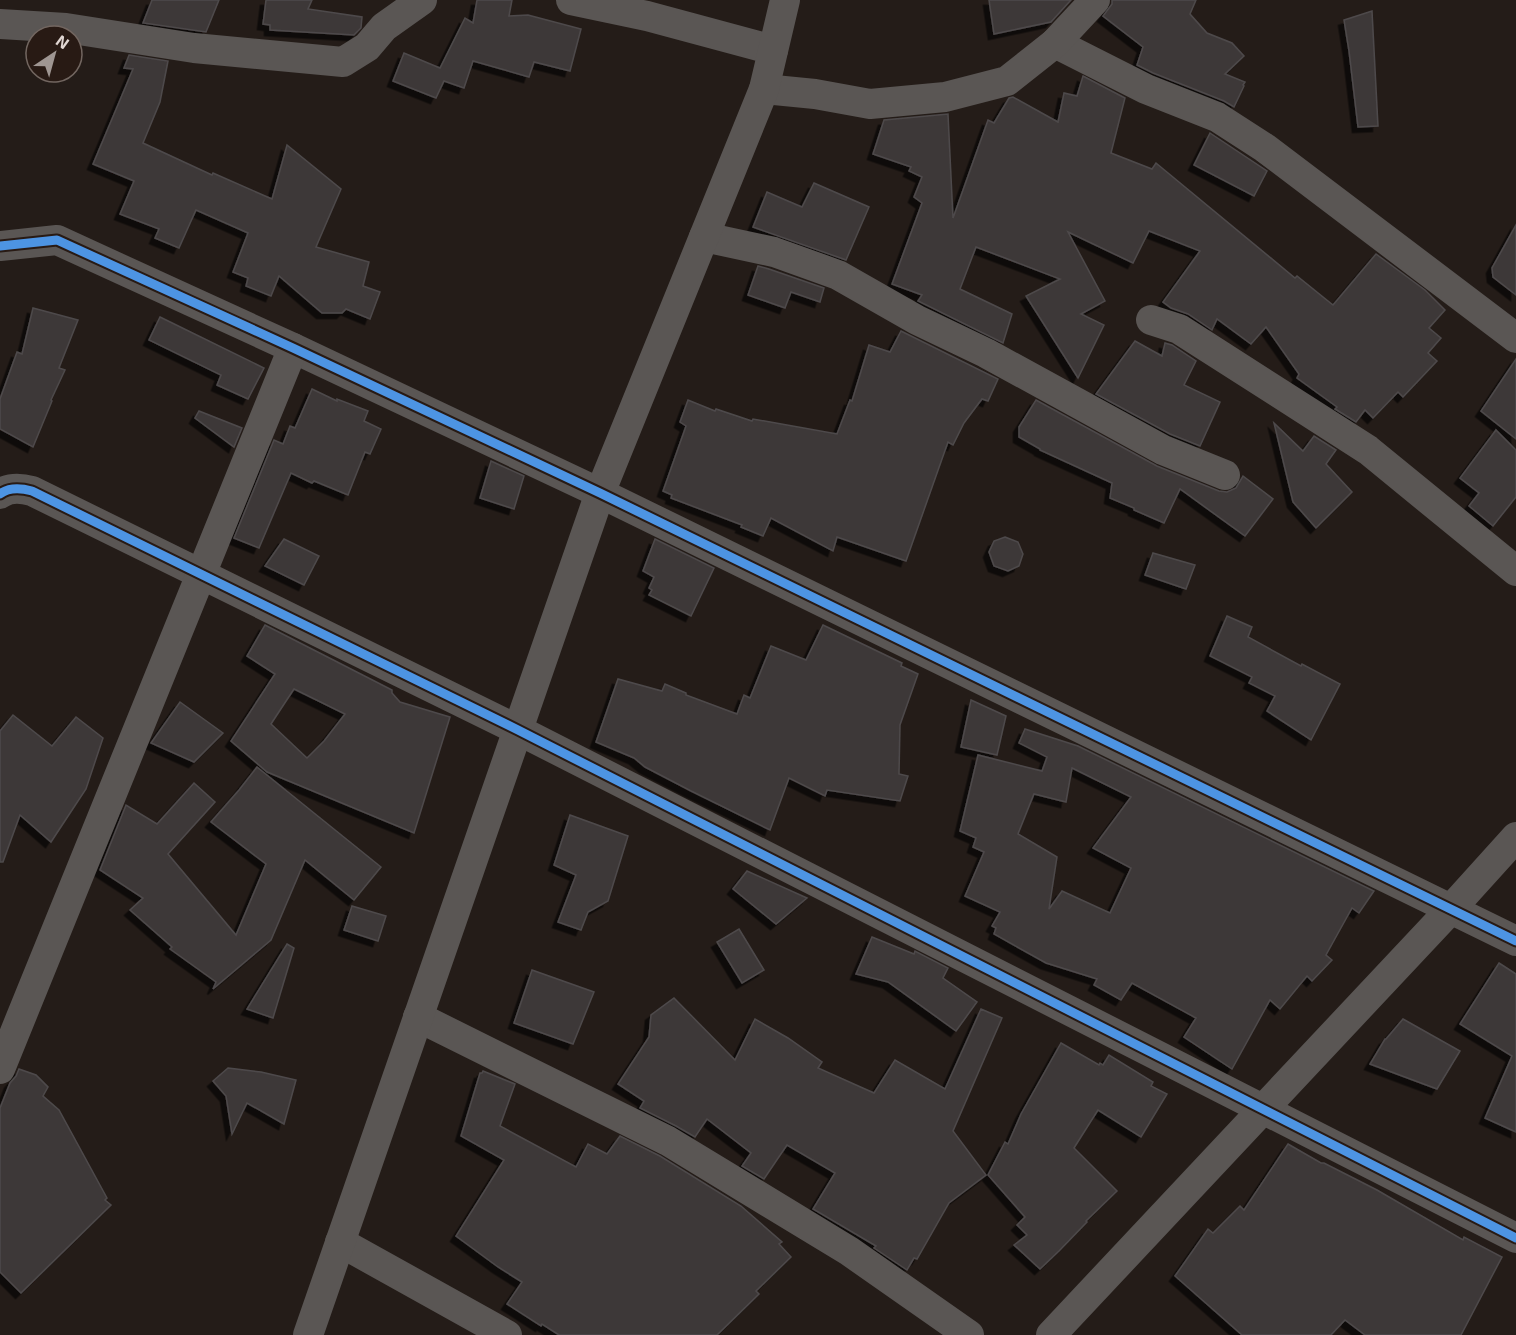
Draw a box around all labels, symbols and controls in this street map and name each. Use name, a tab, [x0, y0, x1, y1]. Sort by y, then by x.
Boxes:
north arrow	[24, 24, 84, 84]
text: N	[53, 30, 73, 53]

